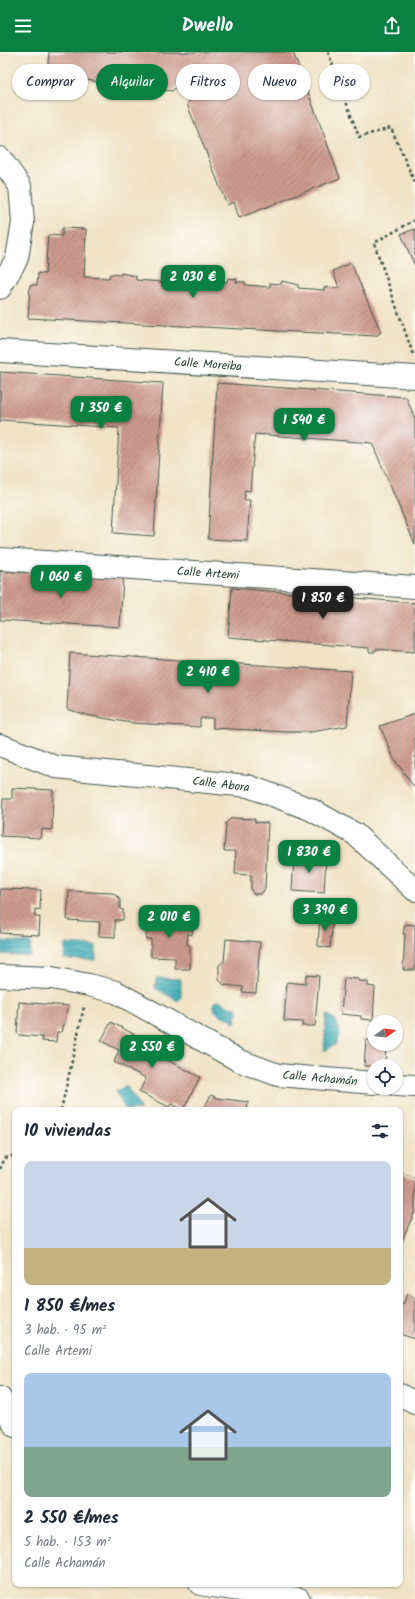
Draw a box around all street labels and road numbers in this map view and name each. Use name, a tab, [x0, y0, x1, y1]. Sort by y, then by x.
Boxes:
street label: Calle Moreiba	[173, 353, 243, 376]
street label: Calle Artemi	[176, 562, 241, 585]
street label: Calle Abora	[191, 772, 251, 797]
street label: Calle Achamán	[282, 1066, 358, 1091]

